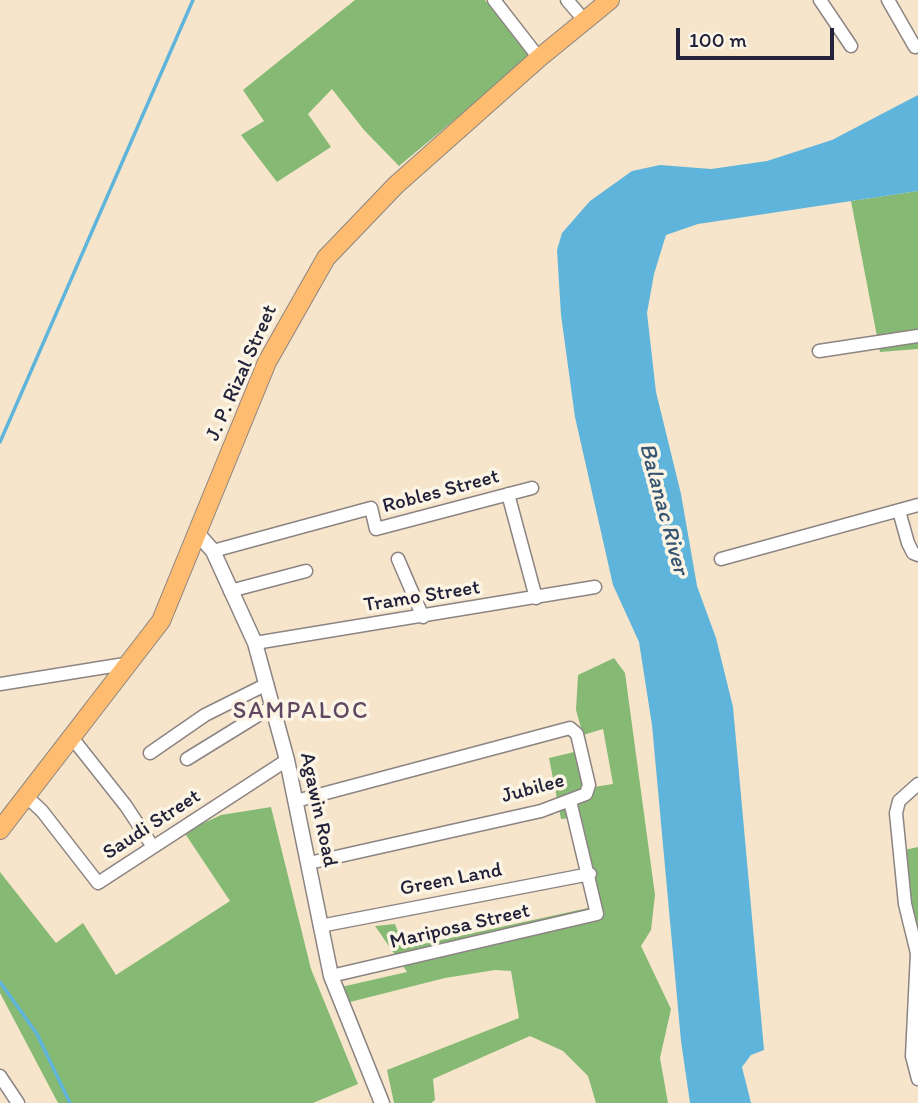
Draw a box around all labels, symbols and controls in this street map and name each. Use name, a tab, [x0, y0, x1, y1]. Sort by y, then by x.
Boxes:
scale bar	[680, 14, 838, 58]
text: 100 m	[689, 27, 747, 52]
street label: J. P. Rizal Street	[201, 301, 283, 445]
water label: Balanac River	[632, 440, 694, 578]
street label: Robles Street	[380, 464, 502, 520]
street label: Tramo Street	[362, 575, 482, 619]
district label: SAMPALOC	[233, 698, 369, 726]
street label: Agawin Road	[294, 750, 342, 870]
street label: Jubilee	[499, 769, 567, 809]
street label: Saudi Street	[98, 784, 206, 866]
street label: Green Land	[398, 858, 504, 902]
street label: Mariposa Street	[388, 899, 532, 955]

